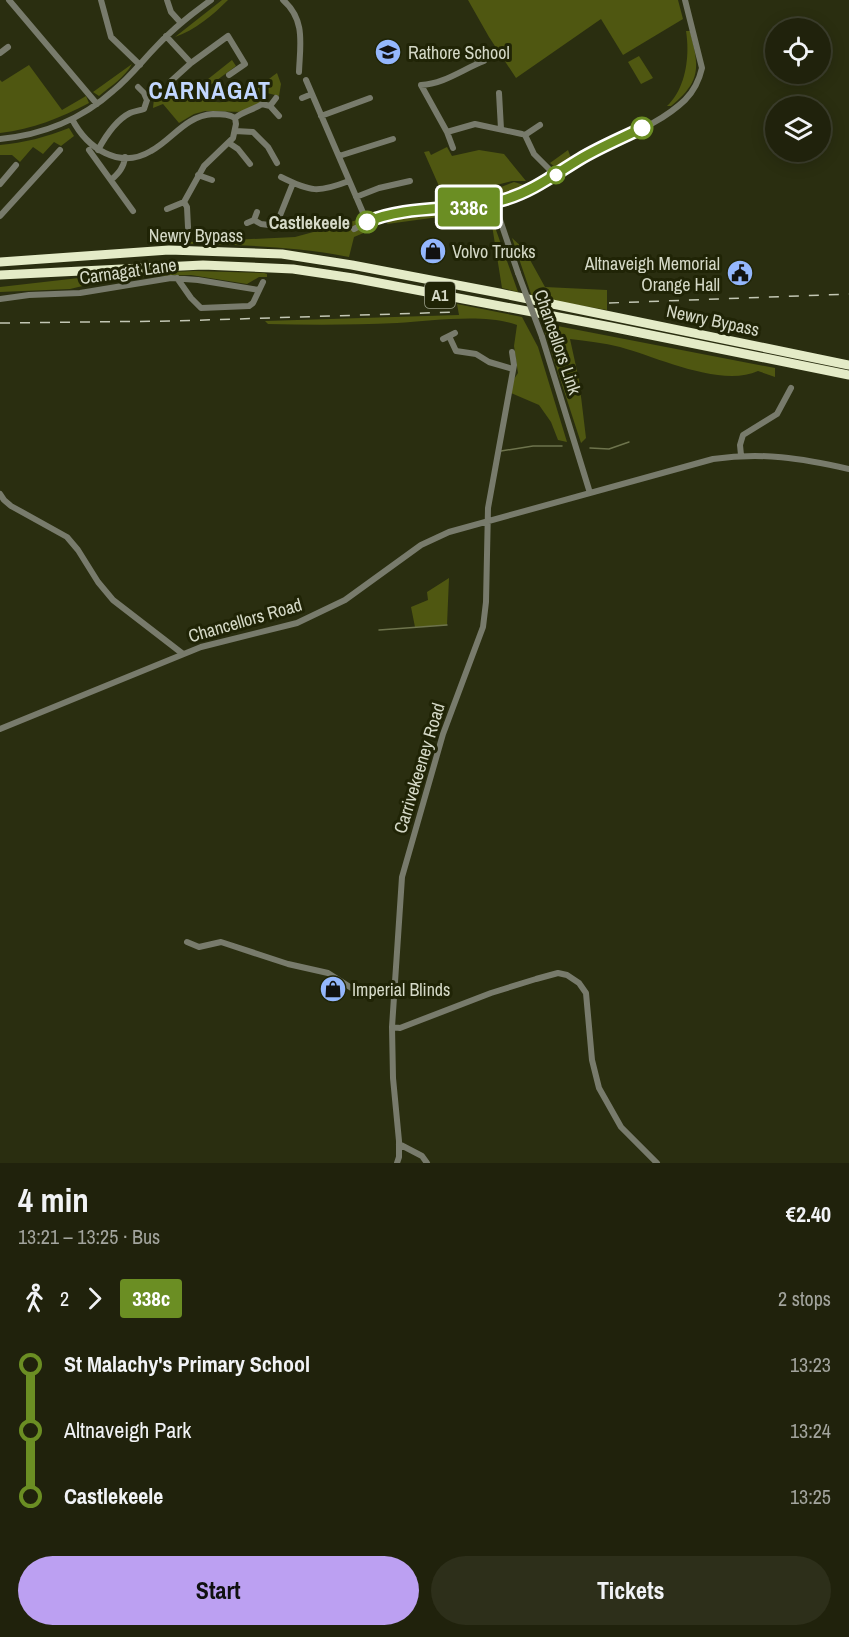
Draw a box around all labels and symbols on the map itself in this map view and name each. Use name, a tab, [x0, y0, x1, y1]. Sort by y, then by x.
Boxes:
school or university icon: Rathore School	[373, 37, 403, 67]
place label: Rathore School	[408, 40, 510, 65]
district label: CARNAGAT	[148, 74, 272, 106]
unlabelled marker	[631, 117, 653, 139]
unlabelled marker	[547, 166, 565, 184]
line badge: 338c	[427, 188, 511, 226]
place label: Castlekeele	[269, 210, 350, 235]
marker: Castlekeele	[356, 211, 378, 233]
street label: Newry Bypass	[149, 223, 243, 248]
shop icon: Volvo Trucks	[418, 236, 448, 266]
place label: Volvo Trucks	[452, 239, 536, 264]
place label: Altnaveigh Memorial Orange Hall	[584, 251, 720, 297]
street label: Carnagat Lane	[78, 252, 178, 290]
public building icon: Altnaveigh Memorial Orange Hall	[725, 258, 755, 288]
road number: A1	[425, 282, 455, 308]
street label: Chancellors Link	[528, 286, 588, 399]
street label: Newry Bypass	[664, 298, 762, 342]
street label: Chancellors Road	[185, 592, 305, 648]
street label: Carrivekeeney Road	[387, 700, 451, 836]
shop icon: Imperial Blinds	[318, 974, 348, 1004]
place label: Imperial Blinds	[352, 977, 450, 1002]

